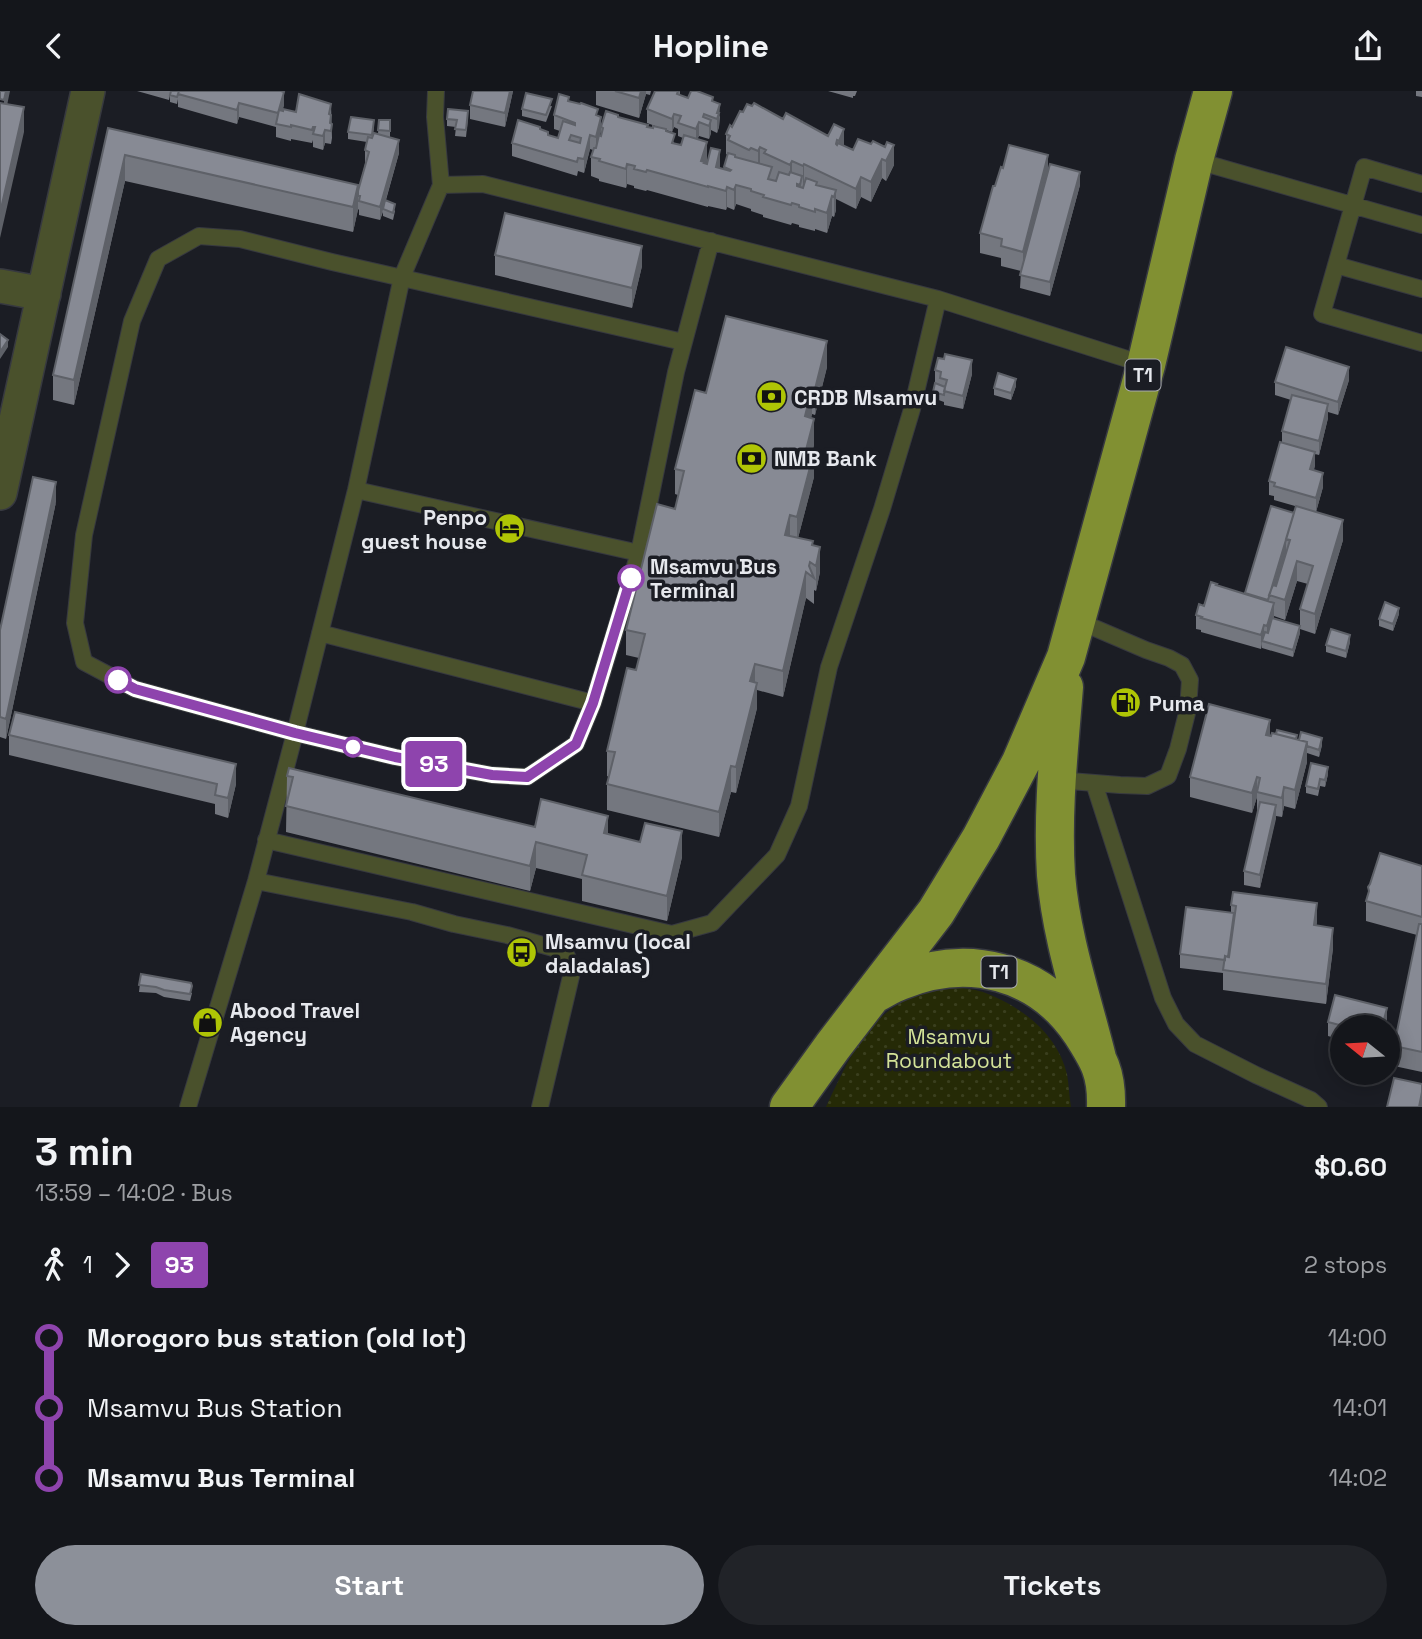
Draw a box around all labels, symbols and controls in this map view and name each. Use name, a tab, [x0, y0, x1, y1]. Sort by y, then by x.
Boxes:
text: Hopline	[653, 26, 769, 66]
icon: back	[35, 27, 73, 65]
icon: share	[1349, 27, 1387, 65]
road number: T1	[1126, 359, 1160, 391]
bank icon: CRDB Msamvu	[754, 380, 788, 414]
place label: CRDB Msamvu	[794, 384, 937, 411]
bank icon: NMB Bank	[734, 441, 768, 475]
place label: NMB Bank	[774, 445, 877, 472]
place label: Penpo guest house	[361, 504, 487, 555]
hotel icon: Penpo guest house	[493, 512, 527, 546]
place label: Msamvu Bus Terminal	[650, 553, 777, 604]
marker: Msamvu Bus Terminal	[618, 565, 644, 591]
unlabelled marker	[105, 667, 131, 693]
fuel station icon: Puma	[1109, 686, 1143, 720]
place label: Puma	[1149, 690, 1205, 717]
unlabelled marker	[343, 737, 363, 757]
line badge: 93	[402, 741, 466, 787]
text: 93	[419, 748, 449, 779]
place label: Msamvu (local daladalas)	[545, 928, 691, 979]
bus stop icon: Msamvu (local daladalas)	[505, 936, 539, 970]
road number: T1	[982, 957, 1016, 988]
place label: Abood Travel Agency	[230, 997, 360, 1048]
shop icon: Abood Travel Agency	[190, 1005, 224, 1039]
north arrow	[1330, 1015, 1400, 1085]
map controls	[1330, 1015, 1400, 1085]
park label: Msamvu Roundabout	[886, 1023, 1012, 1074]
text: 3 min	[35, 1128, 134, 1176]
text: $0.60	[1314, 1150, 1387, 1184]
text: 13:59 – 14:02 · Bus	[35, 1178, 233, 1208]
icon: walk	[35, 1246, 73, 1284]
icon: forward	[103, 1246, 141, 1284]
text: 93	[165, 1249, 194, 1280]
text: 1	[83, 1250, 93, 1280]
text: 2 stops	[1304, 1250, 1387, 1280]
text: Morogoro bus station (old lot)	[87, 1321, 466, 1355]
text: 14:00	[1328, 1323, 1387, 1353]
text: Msamvu Bus Station	[87, 1391, 342, 1425]
text: 14:01	[1333, 1393, 1387, 1423]
text: Msamvu Bus Terminal	[87, 1461, 355, 1495]
text: 14:02	[1329, 1463, 1387, 1493]
button: Start	[35, 1545, 704, 1625]
button: Tickets	[718, 1545, 1387, 1625]

